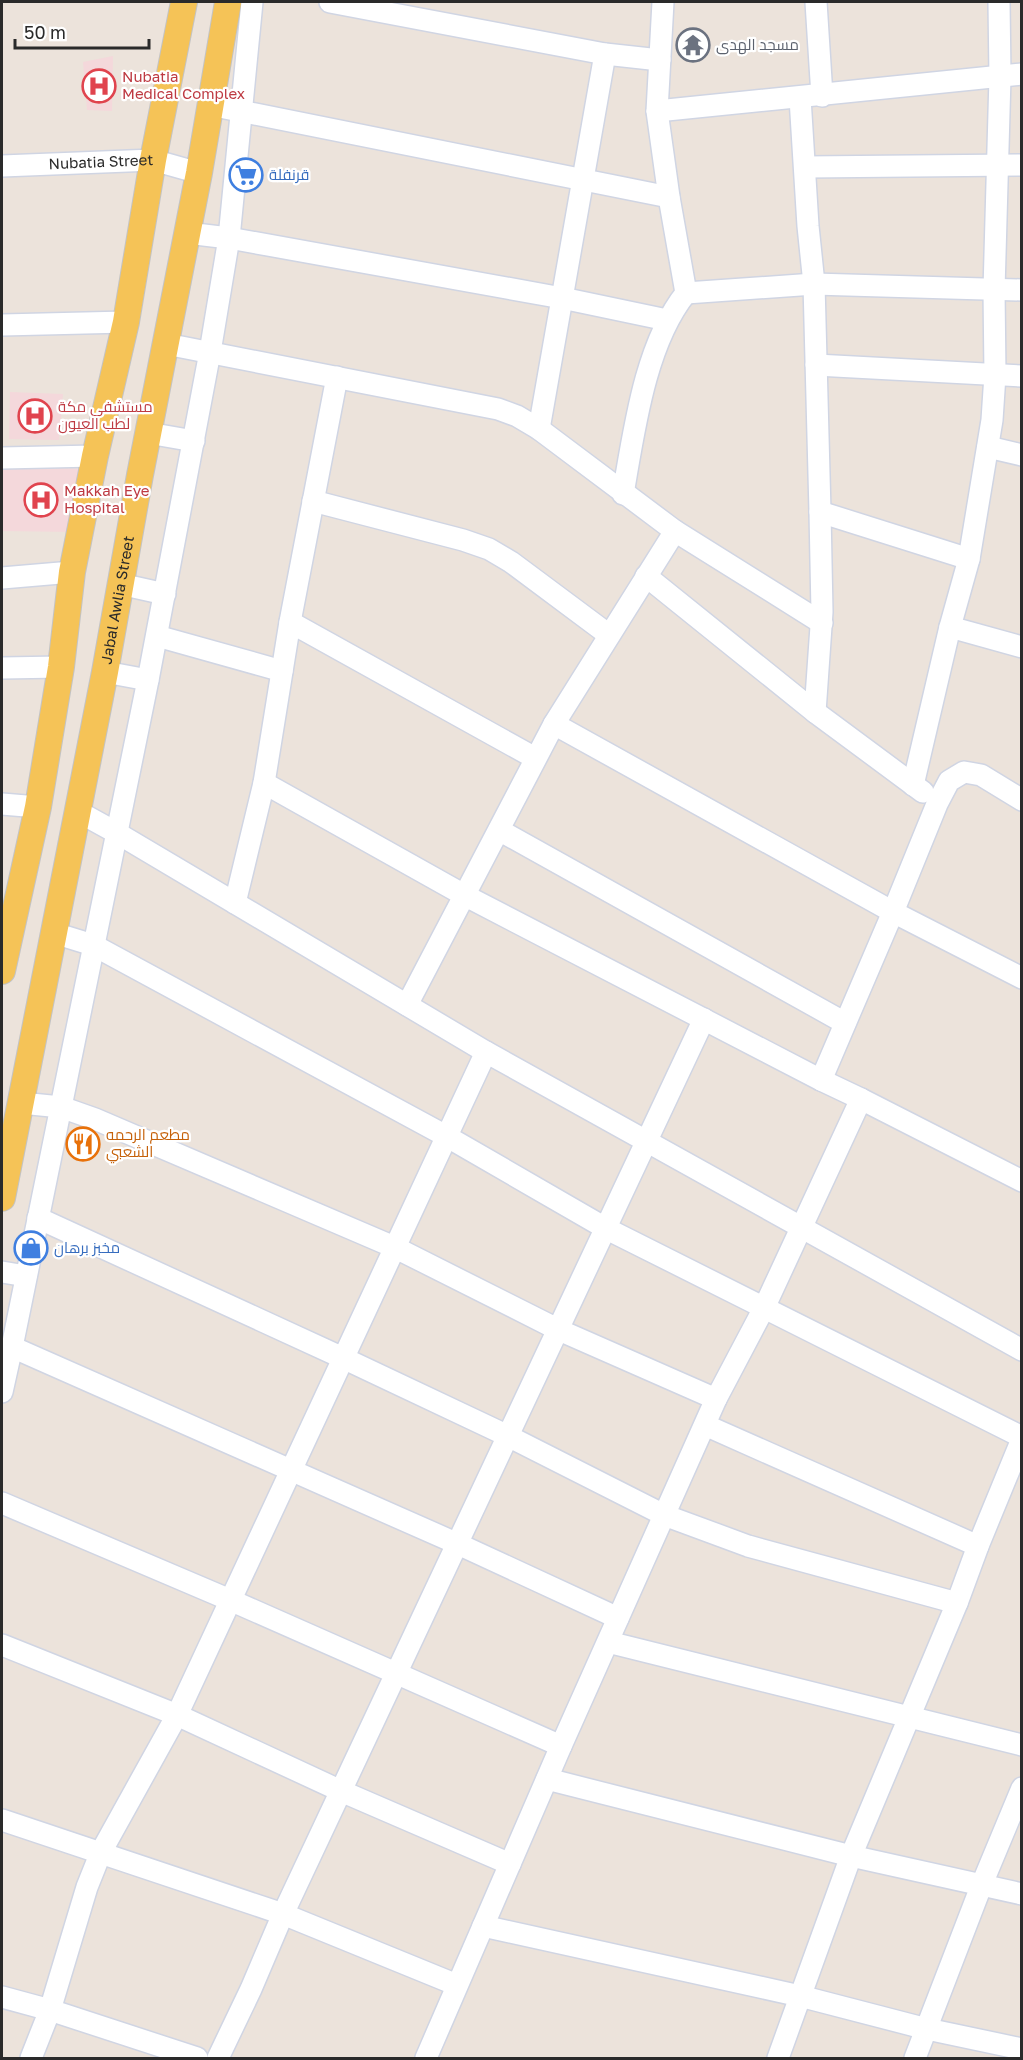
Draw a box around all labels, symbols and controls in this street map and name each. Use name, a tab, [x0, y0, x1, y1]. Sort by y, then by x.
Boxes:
scale bar	[15, 12, 148, 50]
text: 50 m	[24, 21, 66, 43]
temple icon: مسجد الهدى	[675, 27, 711, 63]
place label: مسجد الهدى	[716, 35, 799, 55]
place label: Nubatia Medical Complex	[122, 67, 245, 102]
hospital icon: Nubatia Medical Complex	[81, 68, 117, 104]
street label: Nubatia Street	[48, 150, 154, 172]
supermarket icon: قرنفلة	[228, 157, 264, 193]
place label: قرنفلة	[269, 165, 309, 184]
place label: مستشفى مكة لطب العيون	[58, 397, 153, 434]
hospital icon: مستشفى مكة لطب العيون	[17, 398, 53, 434]
place label: Makkah Eye Hospital	[64, 481, 150, 516]
hospital icon: Makkah Eye Hospital	[23, 482, 59, 518]
street label: Jabal Awlia Street	[97, 534, 137, 666]
place label: مطعم الرحمه الشعبي	[106, 1125, 190, 1164]
restaurant icon: مطعم الرحمه الشعبي	[65, 1126, 101, 1162]
shop icon: مخبز برهان	[13, 1230, 49, 1266]
place label: مخبز برهان	[54, 1238, 120, 1258]

